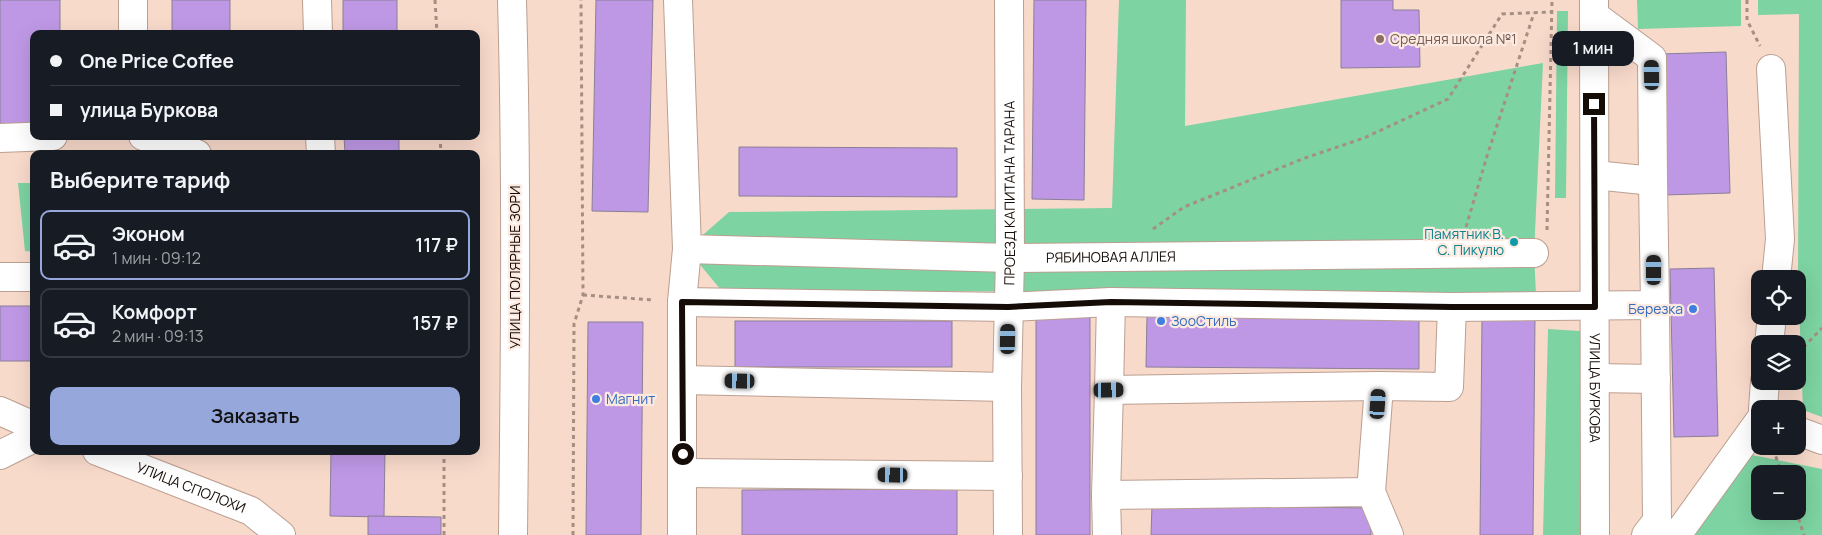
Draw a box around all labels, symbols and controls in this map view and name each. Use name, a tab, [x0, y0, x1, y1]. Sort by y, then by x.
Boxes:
place label: Средняя школа №1	[1390, 29, 1517, 48]
callout: 1 мин	[1553, 32, 1635, 66]
marker: Средняя школа №1	[1374, 33, 1386, 45]
text: 1 мин	[1573, 37, 1613, 59]
text: One Price Coffee	[80, 48, 234, 74]
car	[1644, 60, 1659, 90]
route end	[1583, 93, 1605, 115]
text: улица Буркова	[80, 97, 218, 123]
street label: ПРОЕЗД КАПИТАНА ТАРАНА	[999, 101, 1019, 286]
text: Выберите тариф	[50, 165, 230, 195]
street label: УЛИЦА ПОЛЯРНЫЕ ЗОРИ	[505, 185, 524, 349]
text: Эконом	[112, 221, 185, 247]
icon: car	[52, 223, 97, 268]
place label: Памятник В. С. Пикулю	[1424, 224, 1504, 259]
text: 117 ₽	[415, 232, 458, 258]
marker: Памятник В. С. Пикулю	[1508, 236, 1520, 248]
street label: РЯБИНОВАЯ АЛЛЕЯ	[1046, 246, 1176, 267]
text: 1 мин · 09:12	[112, 247, 201, 269]
car	[1646, 255, 1661, 285]
map controls	[1751, 270, 1806, 520]
button: locate	[1751, 270, 1806, 325]
text: Комфорт	[112, 299, 197, 325]
place label: Березка	[1628, 299, 1683, 318]
icon: car	[52, 301, 97, 346]
marker: Березка	[1687, 303, 1699, 315]
text: 157 ₽	[412, 310, 458, 336]
place label: ЗооСтиль	[1171, 311, 1237, 330]
marker: ЗооСтиль	[1155, 315, 1167, 327]
car	[1000, 324, 1015, 354]
text: 2 мин · 09:13	[112, 325, 204, 347]
street label: УЛИЦА БУРКОВА	[1586, 333, 1605, 443]
button: layers	[1751, 335, 1806, 390]
car	[724, 373, 755, 389]
car	[1093, 382, 1124, 398]
button: Заказать	[50, 387, 460, 445]
place label: Магнит	[606, 389, 655, 408]
car	[1369, 389, 1386, 419]
marker: Магнит	[590, 393, 602, 405]
button: +	[1751, 400, 1806, 455]
route start	[672, 443, 694, 465]
street label: УЛИЦА СПОЛОХИ	[134, 457, 249, 517]
button: −	[1751, 465, 1806, 520]
car	[877, 467, 908, 483]

